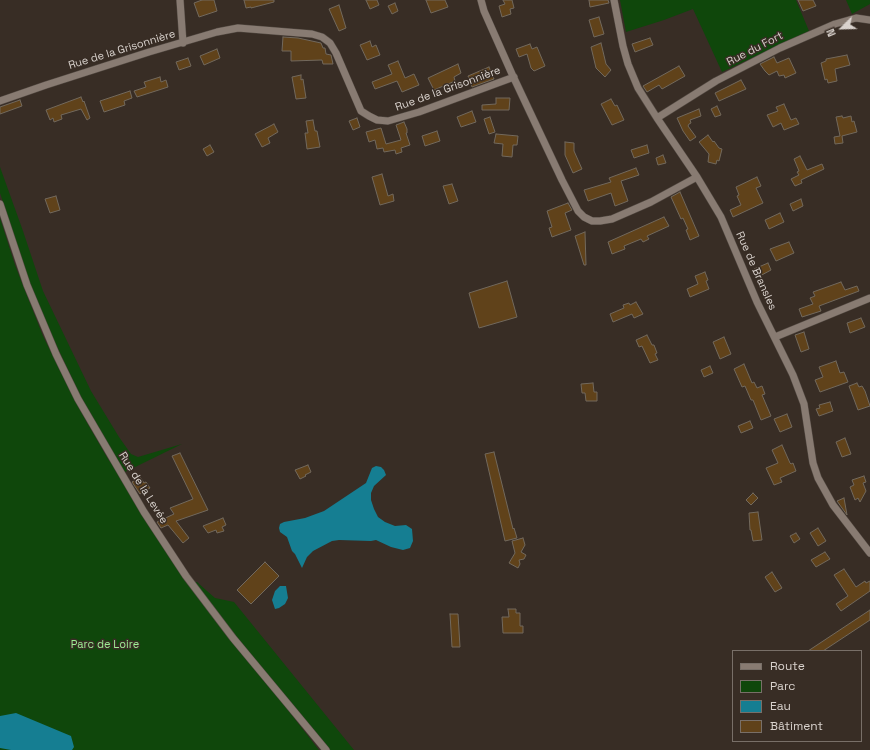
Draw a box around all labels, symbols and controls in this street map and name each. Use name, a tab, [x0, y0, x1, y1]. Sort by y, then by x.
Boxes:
north arrow	[822, 8, 862, 48]
street label: Rue de la Grisonnière	[67, 27, 177, 73]
text: N	[823, 27, 839, 39]
street label: Rue du Fort	[725, 29, 785, 69]
street label: Rue de la Grisonnière	[394, 64, 502, 114]
street label: Rue de Bransles	[733, 230, 779, 312]
street label: Rue de la Levée	[116, 450, 170, 526]
park label: Parc de Loire	[71, 638, 139, 652]
legend	[732, 650, 862, 742]
text: Route	[770, 658, 805, 674]
text: Parc	[770, 678, 795, 694]
text: Eau	[770, 698, 791, 714]
text: Bâtiment	[770, 718, 823, 734]

